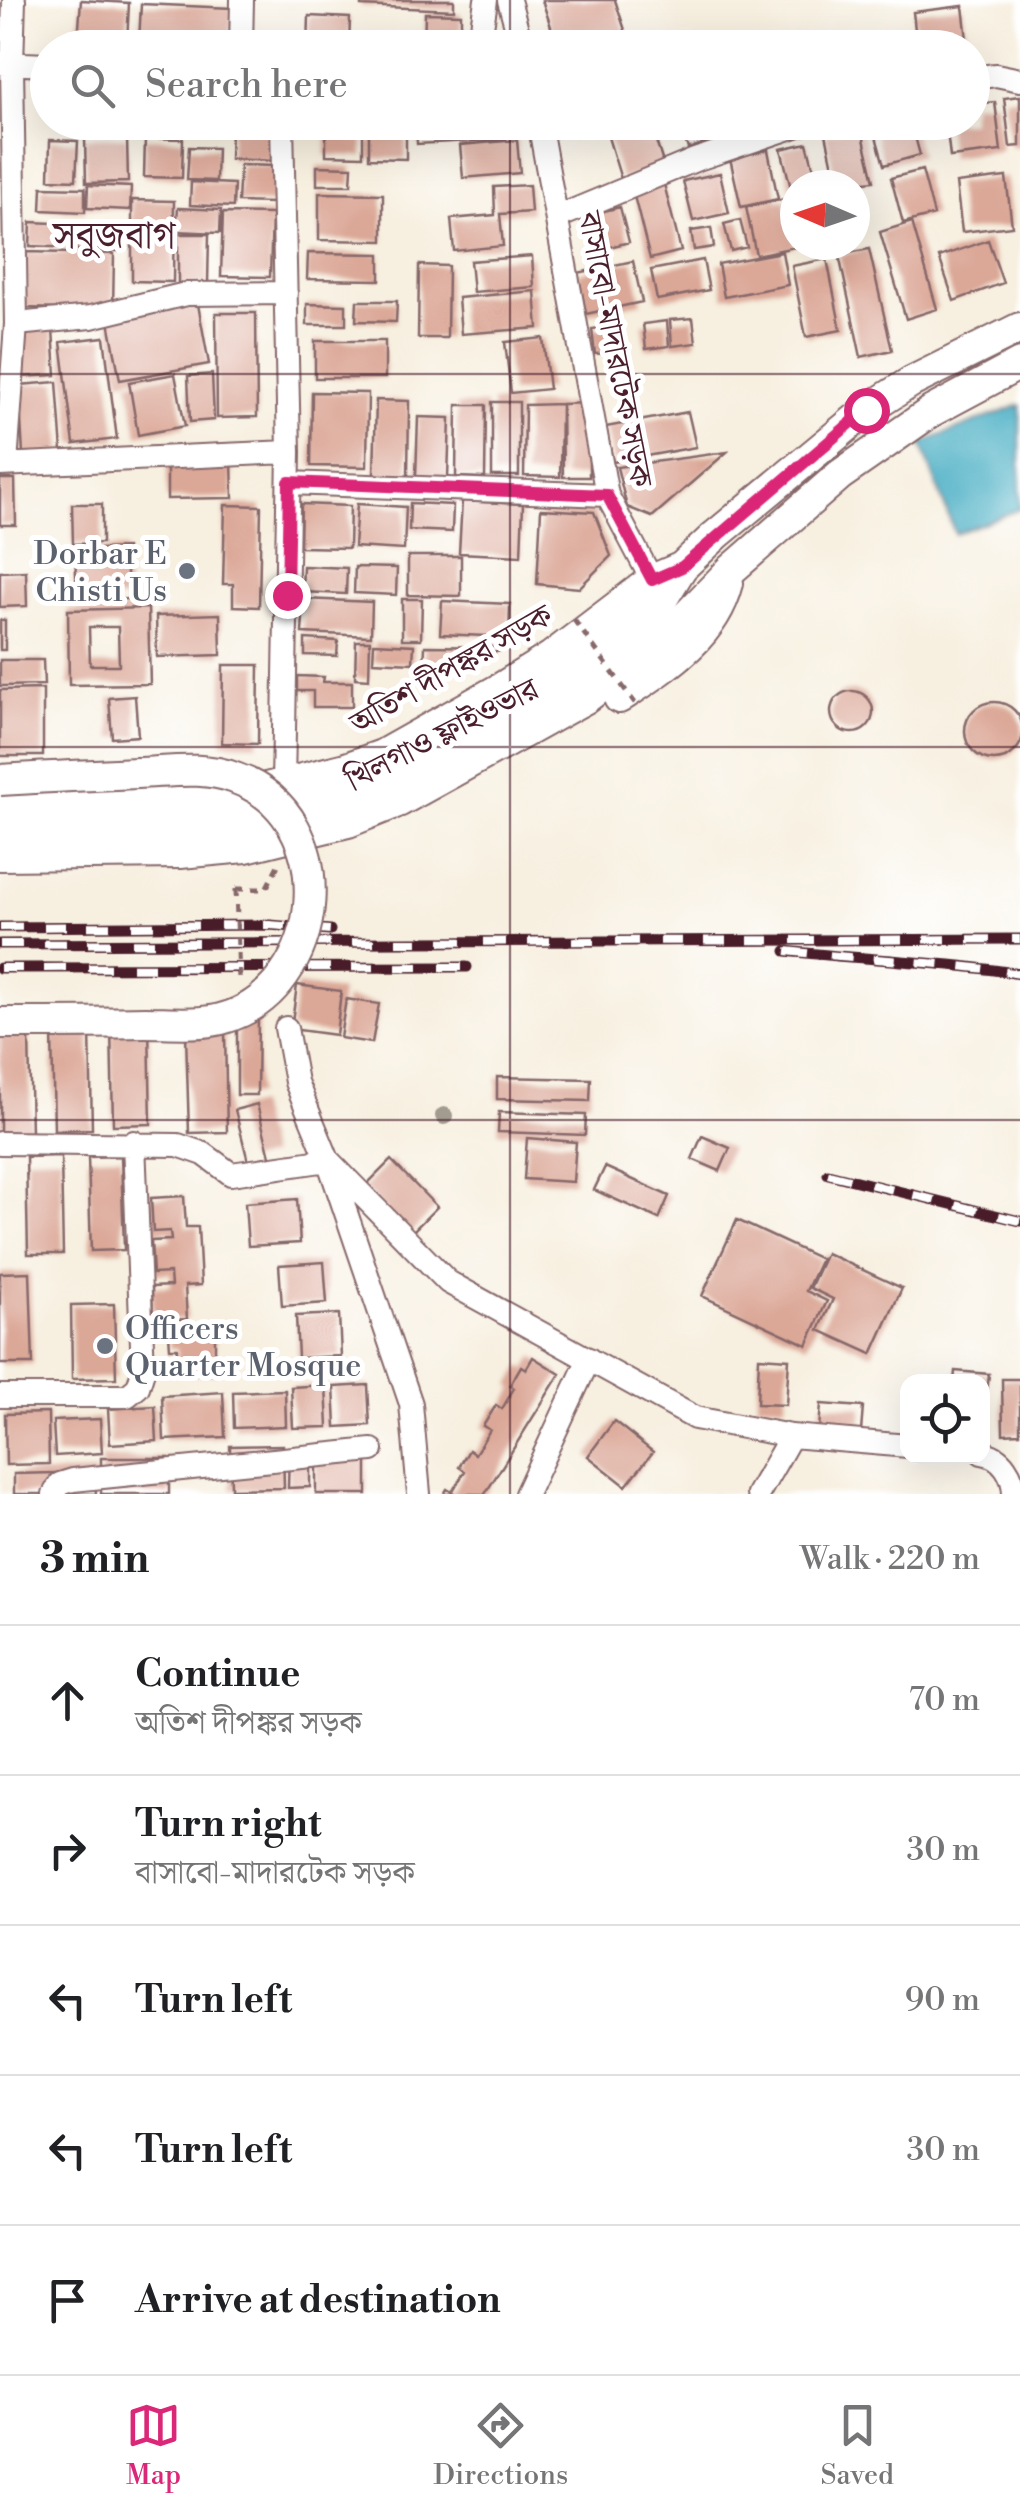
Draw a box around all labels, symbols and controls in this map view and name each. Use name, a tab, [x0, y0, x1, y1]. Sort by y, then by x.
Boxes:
search box	[30, 30, 990, 140]
icon: search	[65, 58, 120, 113]
text: Search here	[145, 62, 348, 109]
north arrow	[780, 170, 870, 260]
street label: বাসাবো-মাদারটেক সড়ক	[569, 207, 662, 492]
district label: সবুজবাগ	[51, 213, 177, 260]
route start	[844, 388, 890, 434]
place label: Dorbar E Chisti Us	[34, 534, 167, 611]
marker: Dorbar E Chisti Us	[176, 560, 198, 582]
route end	[265, 573, 311, 619]
street label: অতিশ দীপঙ্কর সড়ক	[342, 595, 561, 744]
street label: খিলগাও ফ্লাইওভার	[339, 668, 547, 801]
place label: Officers Quarter Mosque	[125, 1309, 361, 1386]
marker: Officers Quarter Mosque	[94, 1335, 116, 1357]
map controls	[900, 1374, 990, 1464]
button: locate	[900, 1374, 990, 1464]
text: 3 min	[40, 1533, 149, 1586]
text: Walk · 220 m	[800, 1539, 980, 1579]
text: Continue	[135, 1651, 300, 1698]
icon: ahead	[40, 1673, 95, 1728]
text: 70 m	[909, 1680, 980, 1720]
text: অতিশ দীপঙ্কর সড়ক	[135, 1703, 362, 1743]
text: Turn right	[135, 1801, 321, 1848]
icon: right	[40, 1823, 95, 1878]
text: 30 m	[906, 1830, 980, 1870]
text: বাসাবো-মাদারটেক সড়ক	[135, 1853, 415, 1893]
icon: left	[40, 1973, 95, 2028]
text: Turn left	[135, 1977, 292, 2024]
text: 90 m	[905, 1980, 980, 2020]
icon: left	[40, 2123, 95, 2178]
text: Turn left	[135, 2127, 292, 2174]
text: 30 m	[906, 2130, 980, 2170]
icon: arrive	[40, 2273, 95, 2328]
text: Arrive at destination	[135, 2277, 501, 2324]
tab: Map	[126, 2398, 181, 2493]
tab: Directions	[433, 2398, 568, 2493]
tab: Saved	[820, 2398, 894, 2493]

